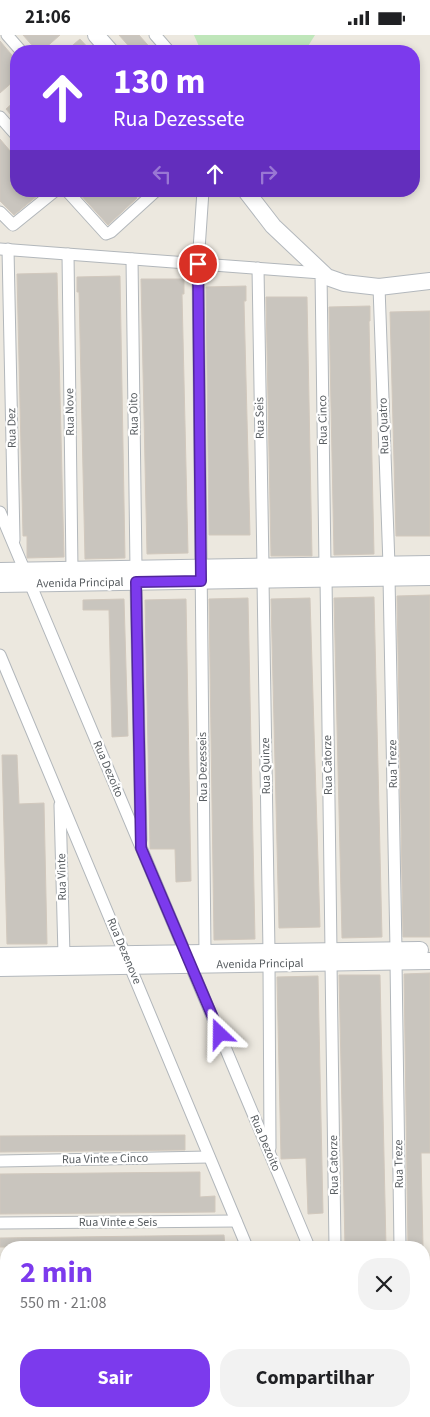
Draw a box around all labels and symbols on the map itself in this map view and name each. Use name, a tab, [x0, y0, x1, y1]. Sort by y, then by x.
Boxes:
pin	[177, 243, 219, 285]
street label: Rua Nove	[61, 388, 79, 436]
street label: Rua Oito	[125, 392, 143, 436]
street label: Rua Cinco	[314, 395, 332, 445]
street label: Rua Seis	[251, 397, 269, 439]
street label: Rua Quatro	[375, 397, 393, 455]
street label: Rua Dez	[3, 408, 21, 448]
street label: Avenida Principal	[36, 574, 124, 592]
street label: Rua Dezesseis	[194, 732, 212, 802]
street label: Rua Catorze	[319, 735, 337, 795]
street label: Rua Quinze	[257, 737, 275, 795]
street label: Rua Dezoito	[88, 738, 128, 800]
street label: Rua Treze	[384, 740, 402, 788]
street label: Rua Vinte	[53, 853, 71, 901]
street label: Rua Dezenove	[102, 915, 146, 987]
street label: Avenida Principal	[216, 955, 304, 973]
position arrow	[193, 1007, 245, 1059]
street label: Rua Dezoito	[245, 1112, 285, 1174]
street label: Rua Catorze	[325, 1135, 343, 1195]
street label: Rua Treze	[390, 1140, 408, 1188]
street label: Rua Vinte e Cinco	[62, 1150, 148, 1168]
street label: Rua Vinte e Seis	[79, 1214, 157, 1231]

